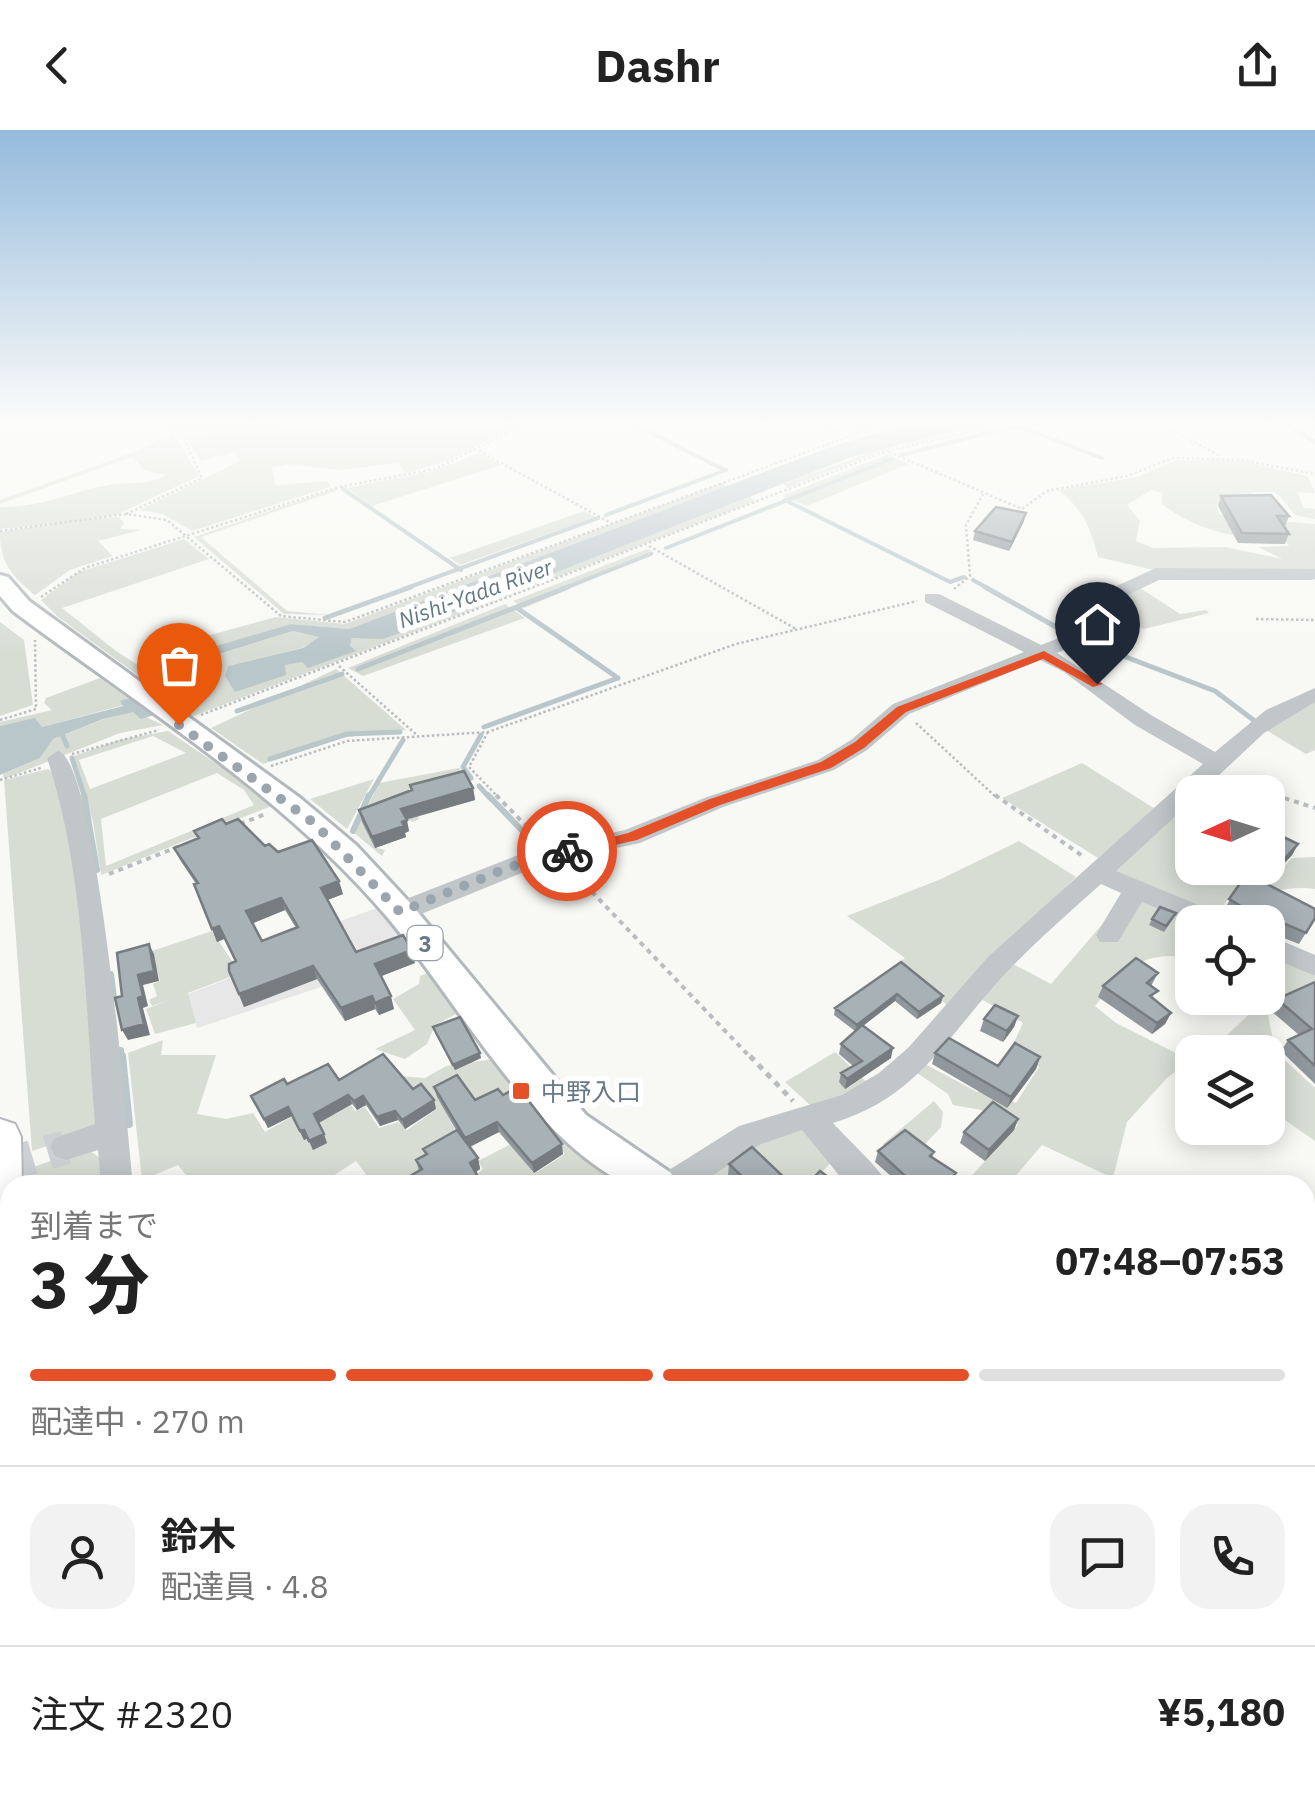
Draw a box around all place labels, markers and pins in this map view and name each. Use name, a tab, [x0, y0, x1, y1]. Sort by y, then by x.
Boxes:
pin	[1055, 582, 1140, 685]
pin	[137, 623, 222, 726]
place label: 中野入口	[541, 1075, 641, 1108]
marker: 中野入口	[510, 1080, 532, 1102]

